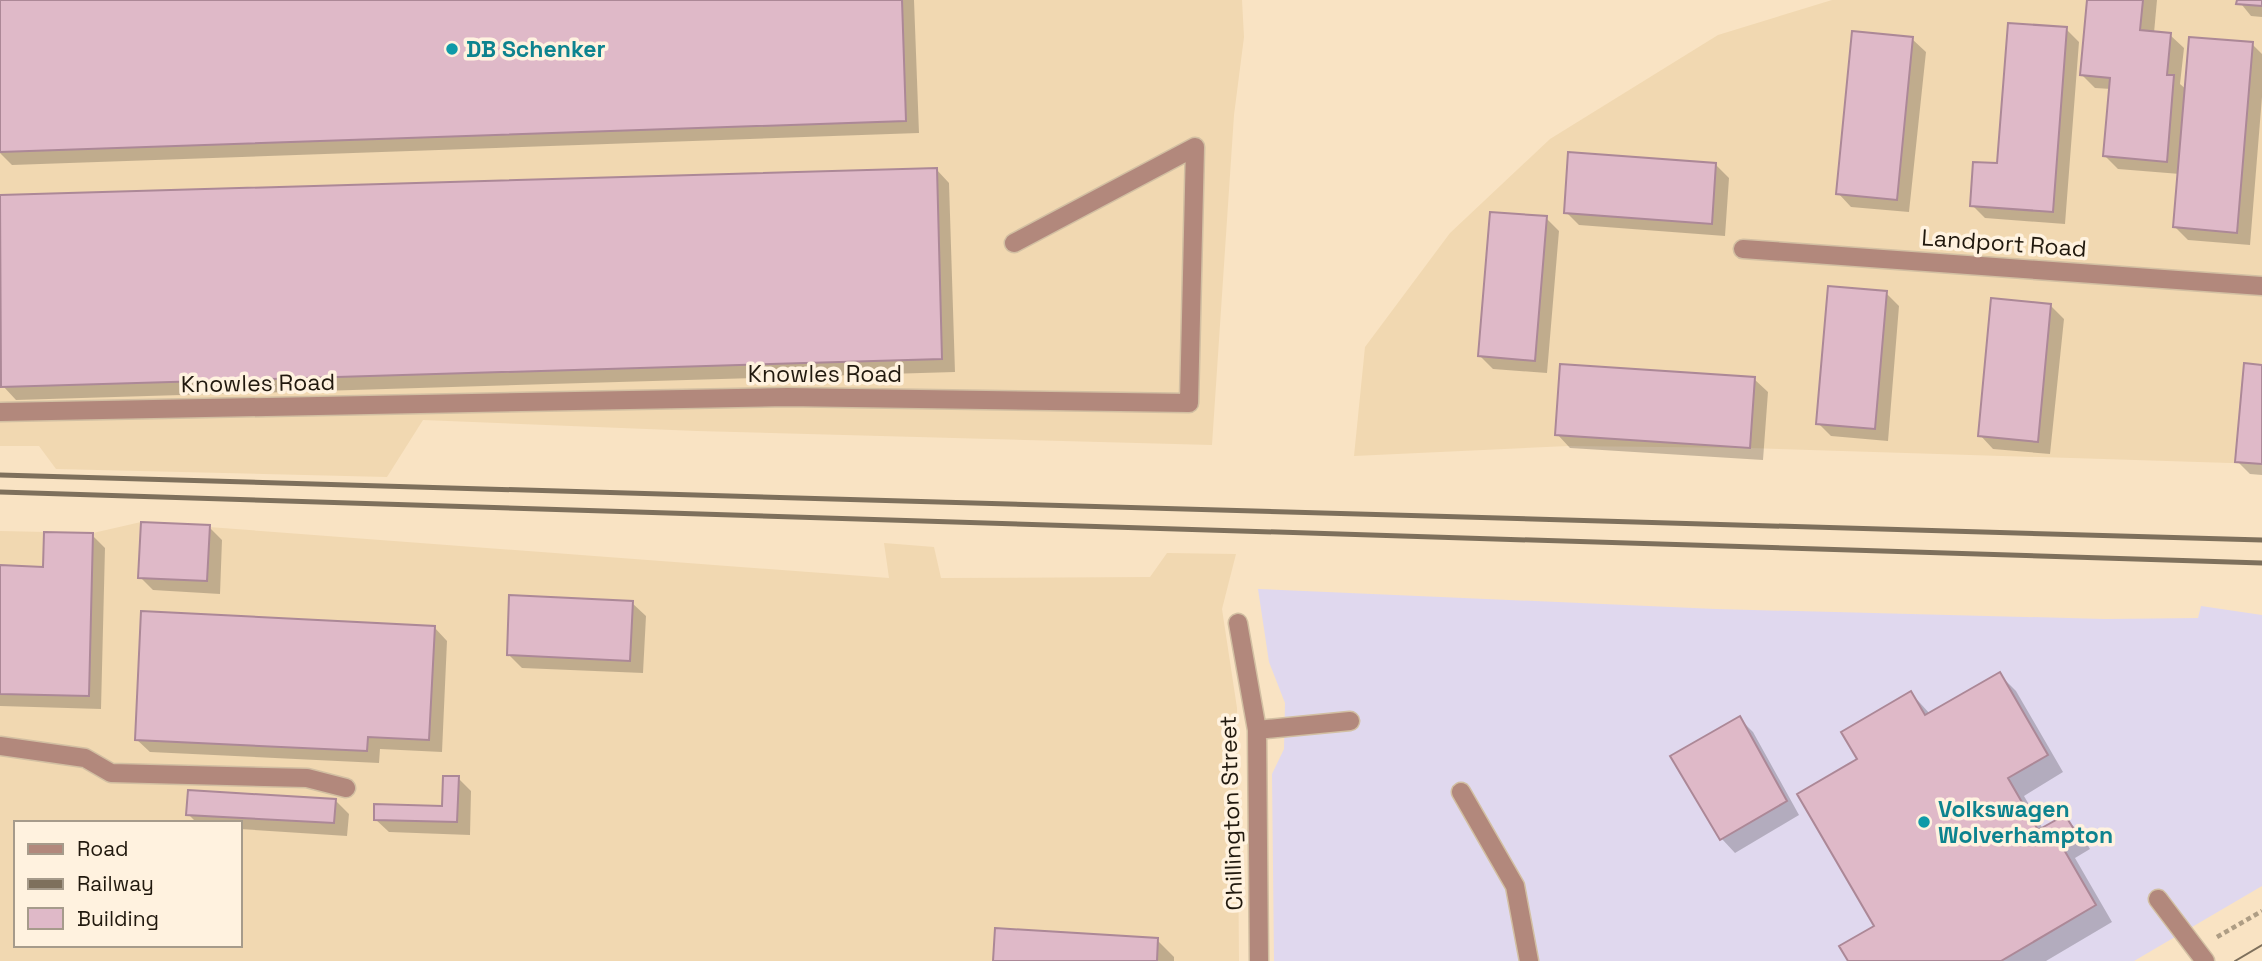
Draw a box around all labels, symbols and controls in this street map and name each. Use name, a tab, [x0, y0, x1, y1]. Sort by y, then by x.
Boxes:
place label: DB Schenker	[466, 34, 606, 64]
marker: DB Schenker	[444, 41, 460, 57]
street label: Landport Road	[1920, 222, 2088, 264]
street label: Knowles Road	[748, 359, 902, 389]
street label: Knowles Road	[181, 367, 335, 399]
street label: Chillington Street	[1213, 715, 1249, 911]
place label: Volkswagen Wolverhampton	[1938, 794, 2113, 850]
marker: Volkswagen Wolverhampton	[1916, 814, 1932, 830]
legend	[14, 821, 242, 947]
text: Road	[77, 835, 129, 862]
text: Railway	[77, 870, 154, 897]
text: Building	[77, 905, 159, 932]

